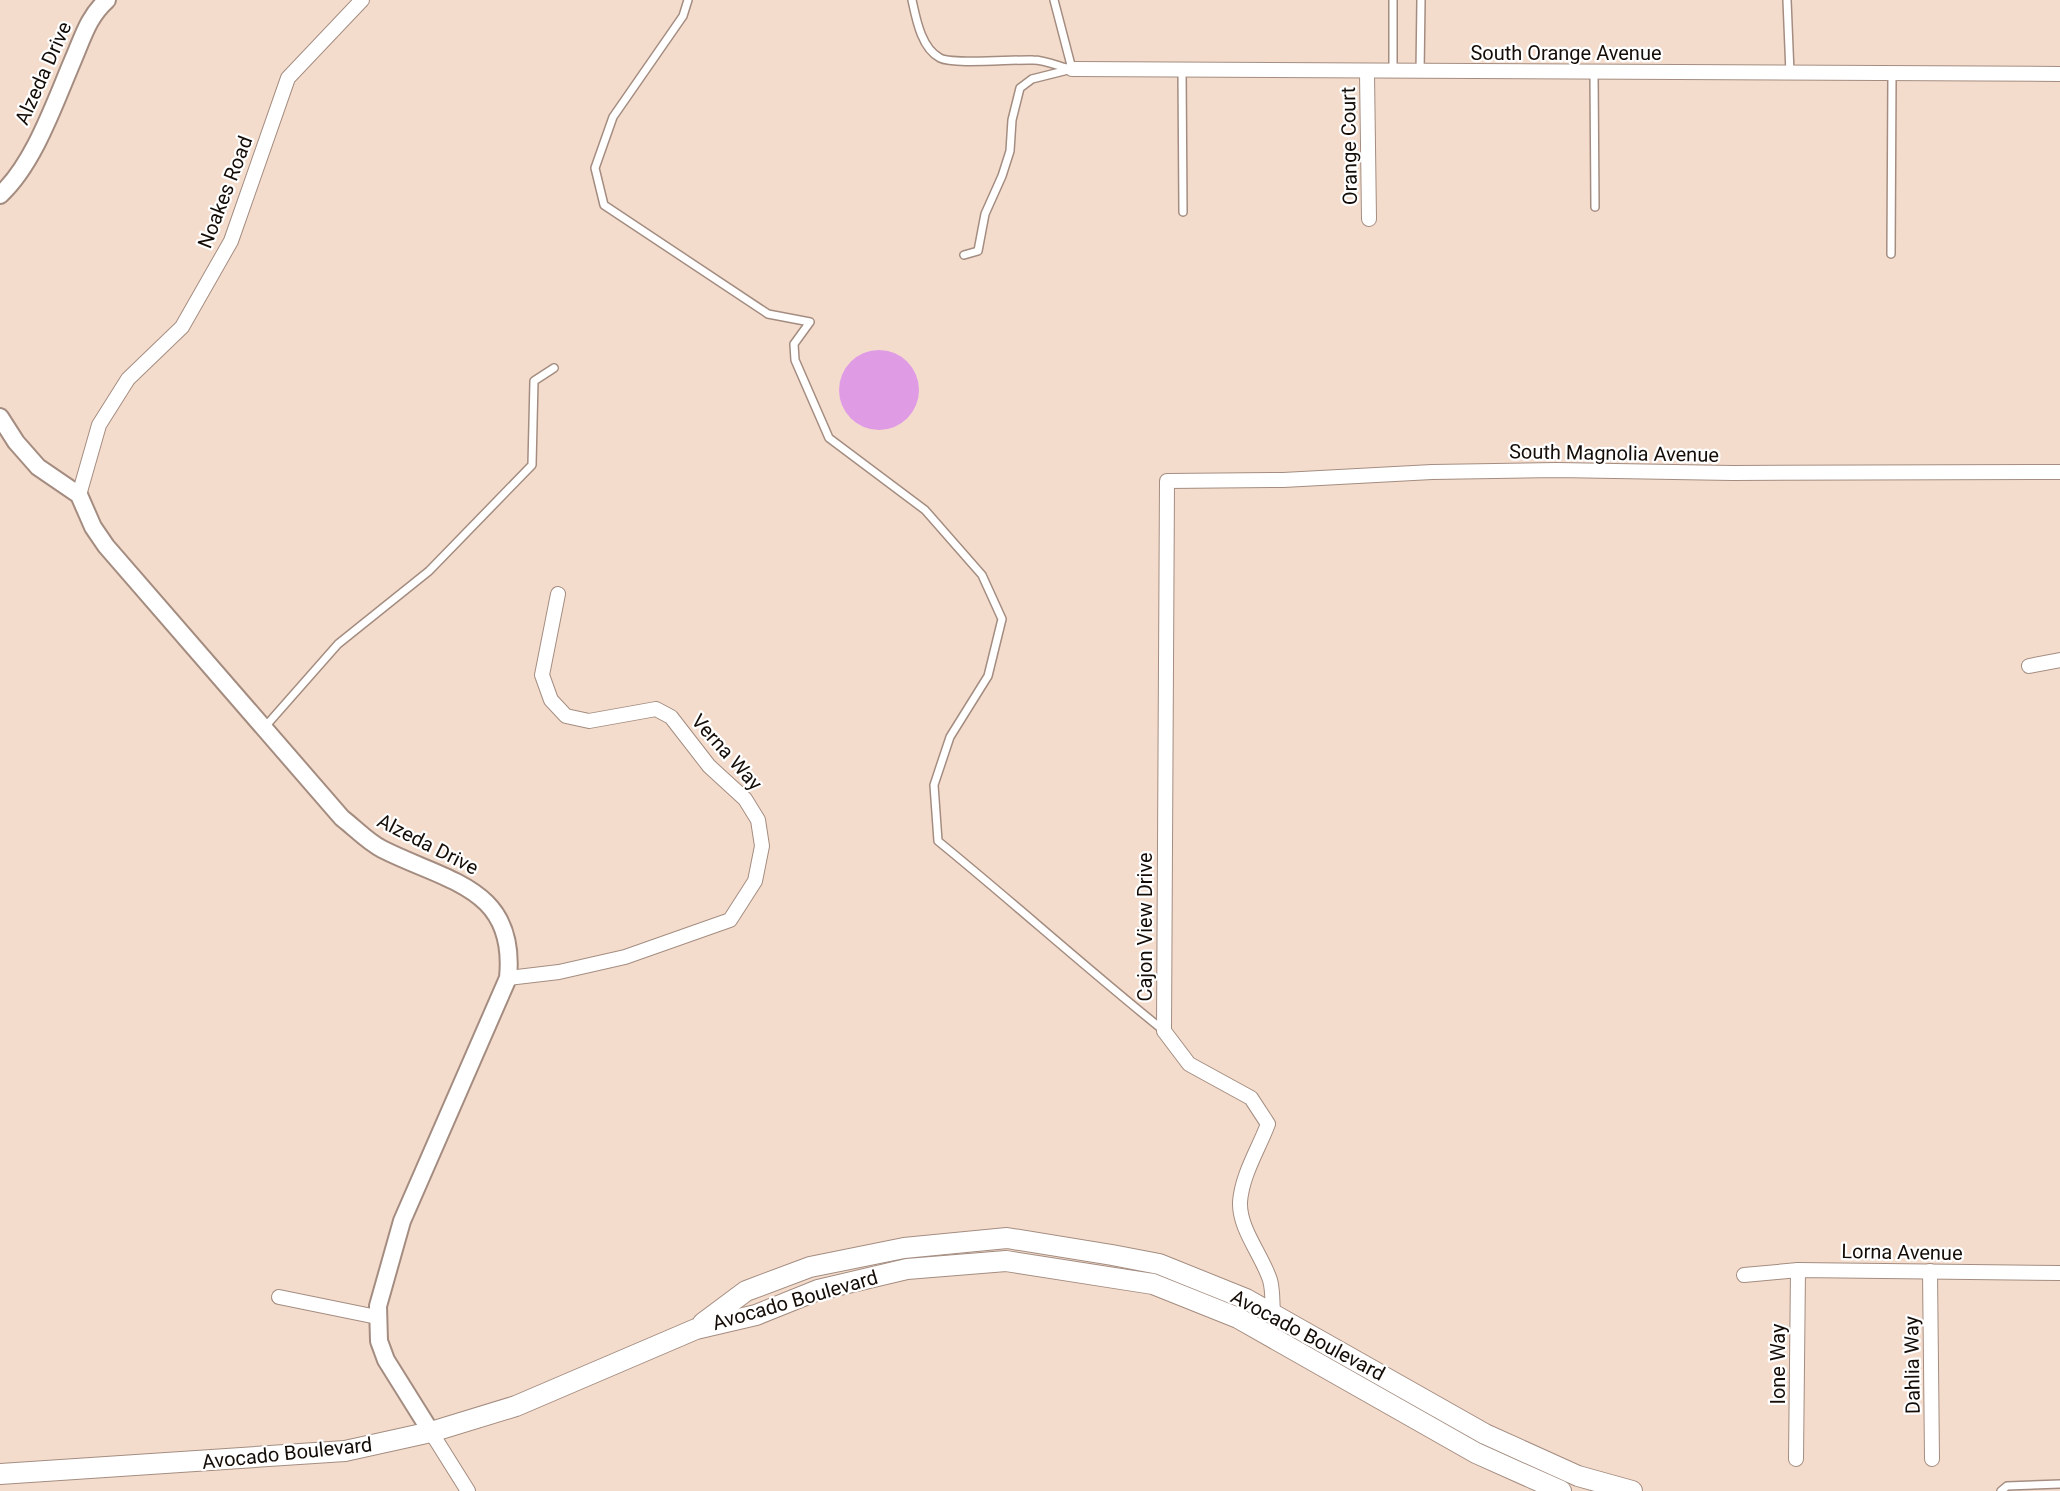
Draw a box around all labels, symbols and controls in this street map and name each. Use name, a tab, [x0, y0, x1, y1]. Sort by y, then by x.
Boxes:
street label: Alzeda Drive	[10, 18, 76, 128]
street label: South Orange Avenue	[1470, 41, 1662, 65]
street label: Orange Court	[1336, 87, 1362, 205]
street label: Noakes Road	[193, 132, 257, 252]
street label: South Magnolia Avenue	[1509, 439, 1719, 467]
street label: Verna Way	[687, 709, 768, 795]
street label: Alzeda Drive	[373, 808, 483, 880]
street label: Cajon View Drive	[1133, 852, 1157, 1002]
street label: Lorna Avenue	[1841, 1239, 1963, 1265]
street label: Avocado Boulevard	[709, 1265, 881, 1335]
street label: Avocado Boulevard	[1227, 1284, 1389, 1386]
street label: Dahlia Way	[1899, 1315, 1925, 1414]
street label: Ione Way	[1766, 1323, 1790, 1405]
street label: Avocado Boulevard	[201, 1432, 373, 1474]

